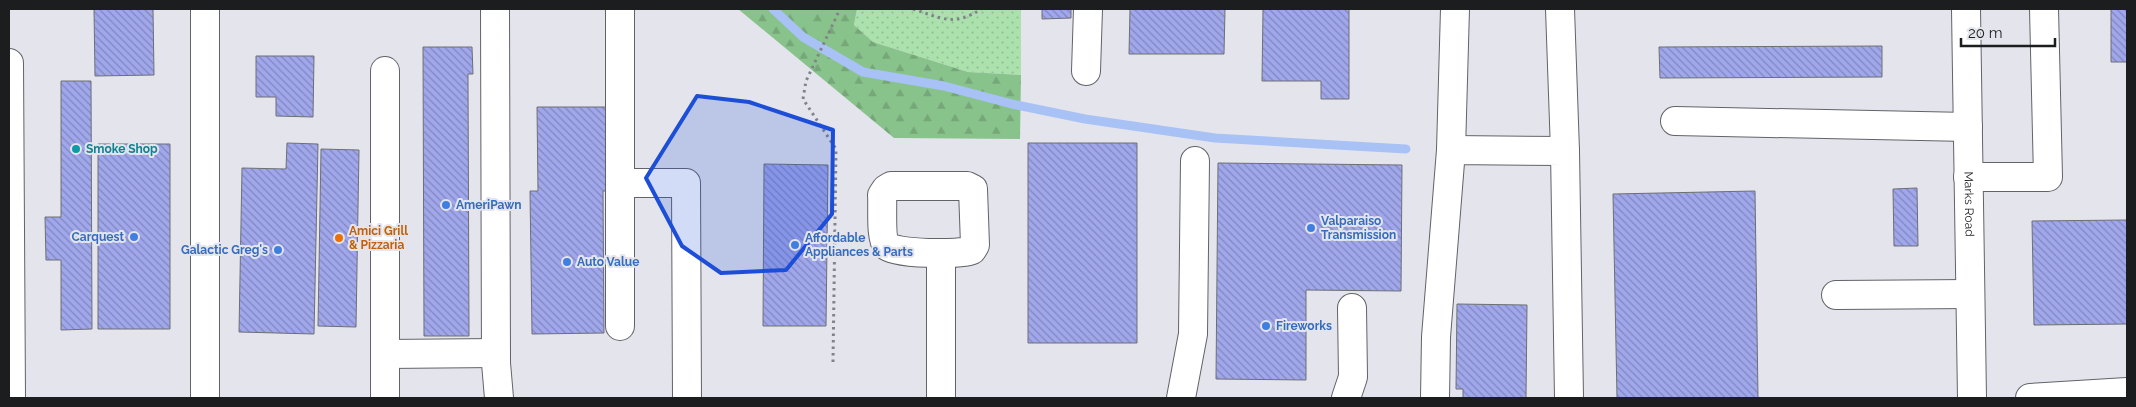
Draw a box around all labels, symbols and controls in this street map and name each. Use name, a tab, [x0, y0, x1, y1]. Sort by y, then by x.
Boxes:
scale bar	[1961, 15, 2055, 47]
text: 20 m	[1968, 24, 2003, 42]
place label: Smoke Shop	[86, 142, 158, 156]
marker: Smoke Shop	[70, 143, 82, 155]
street label: Marks Road	[1962, 171, 1977, 237]
place label: AmeriPawn	[456, 198, 522, 212]
marker: AmeriPawn	[440, 199, 452, 211]
place label: Valparaiso Transmission	[1321, 214, 1396, 242]
marker: Valparaiso Transmission	[1305, 222, 1317, 234]
place label: Amici Grill & Pizzaria	[349, 224, 408, 252]
place label: Carquest	[72, 230, 124, 244]
marker: Carquest	[128, 231, 140, 243]
place label: Affordable Appliances & Parts	[805, 231, 913, 259]
marker: Amici Grill & Pizzaria	[333, 232, 345, 244]
marker: Affordable Appliances & Parts	[789, 239, 801, 251]
place label: Galactic Greg's	[181, 243, 268, 257]
marker: Galactic Greg's	[272, 244, 284, 256]
place label: Auto Value	[577, 255, 639, 269]
marker: Auto Value	[561, 256, 573, 268]
place label: Fireworks	[1276, 319, 1332, 333]
marker: Fireworks	[1260, 320, 1272, 332]

